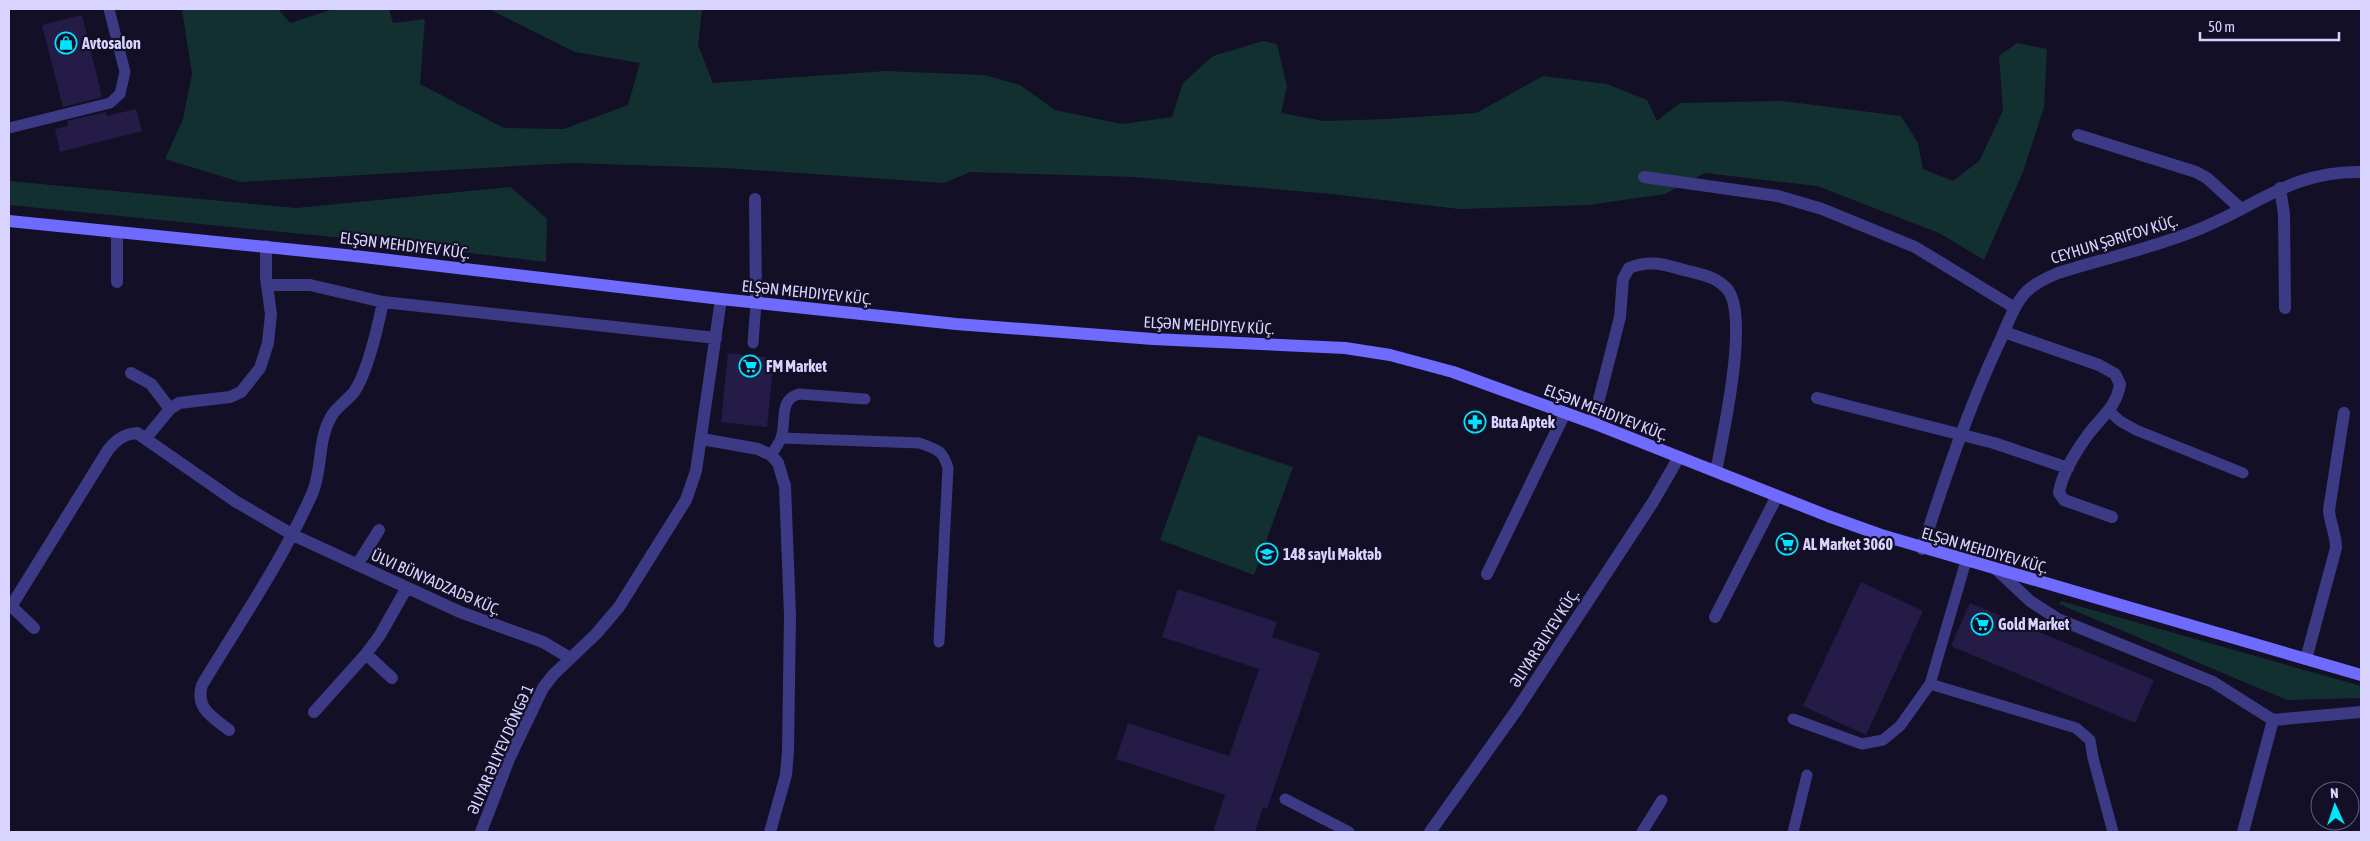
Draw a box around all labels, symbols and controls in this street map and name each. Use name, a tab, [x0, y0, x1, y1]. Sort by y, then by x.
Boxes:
scale bar	[2200, 10, 2339, 42]
text: 50 m	[2208, 18, 2235, 35]
shop icon: Avtosalon	[54, 31, 78, 55]
place label: Avtosalon	[81, 34, 141, 52]
street label: CEYHUN ŞƏRIFOV KÜÇ.	[2048, 211, 2180, 268]
street label: ELŞƏN MEHDIYEV KÜÇ.	[339, 228, 471, 263]
street label: ELŞƏN MEHDIYEV KÜÇ.	[741, 276, 873, 309]
street label: ELŞƏN MEHDIYEV KÜÇ.	[1143, 313, 1275, 338]
supermarket icon: FM Market	[738, 354, 762, 378]
place label: FM Market	[766, 357, 827, 375]
street label: ELŞƏN MEHDIYEV KÜÇ.	[1541, 380, 1670, 445]
pharmacy icon: Buta Aptek	[1463, 410, 1487, 434]
place label: Buta Aptek	[1491, 413, 1556, 431]
street label: ELŞƏN MEHDIYEV KÜÇ.	[1919, 523, 2051, 578]
supermarket icon: AL Market 3060	[1775, 532, 1799, 556]
place label: AL Market 3060	[1802, 535, 1893, 553]
school or university icon: 148 saylı Məktəb	[1255, 542, 1279, 566]
street label: ÜLVI BÜNYADZADƏ KÜÇ.	[368, 545, 504, 620]
place label: 148 saylı Məktəb	[1283, 545, 1382, 563]
street label: ƏLIYAR ƏLIYEV KÜÇ.	[1506, 586, 1583, 691]
supermarket icon: Gold Market	[1970, 612, 1994, 636]
place label: Gold Market	[1998, 615, 2070, 633]
street label: ƏLIYAR ƏLIYEV DÖNGƏ 1	[463, 681, 537, 817]
north arrow	[2310, 781, 2360, 831]
text: N	[2330, 785, 2339, 801]

